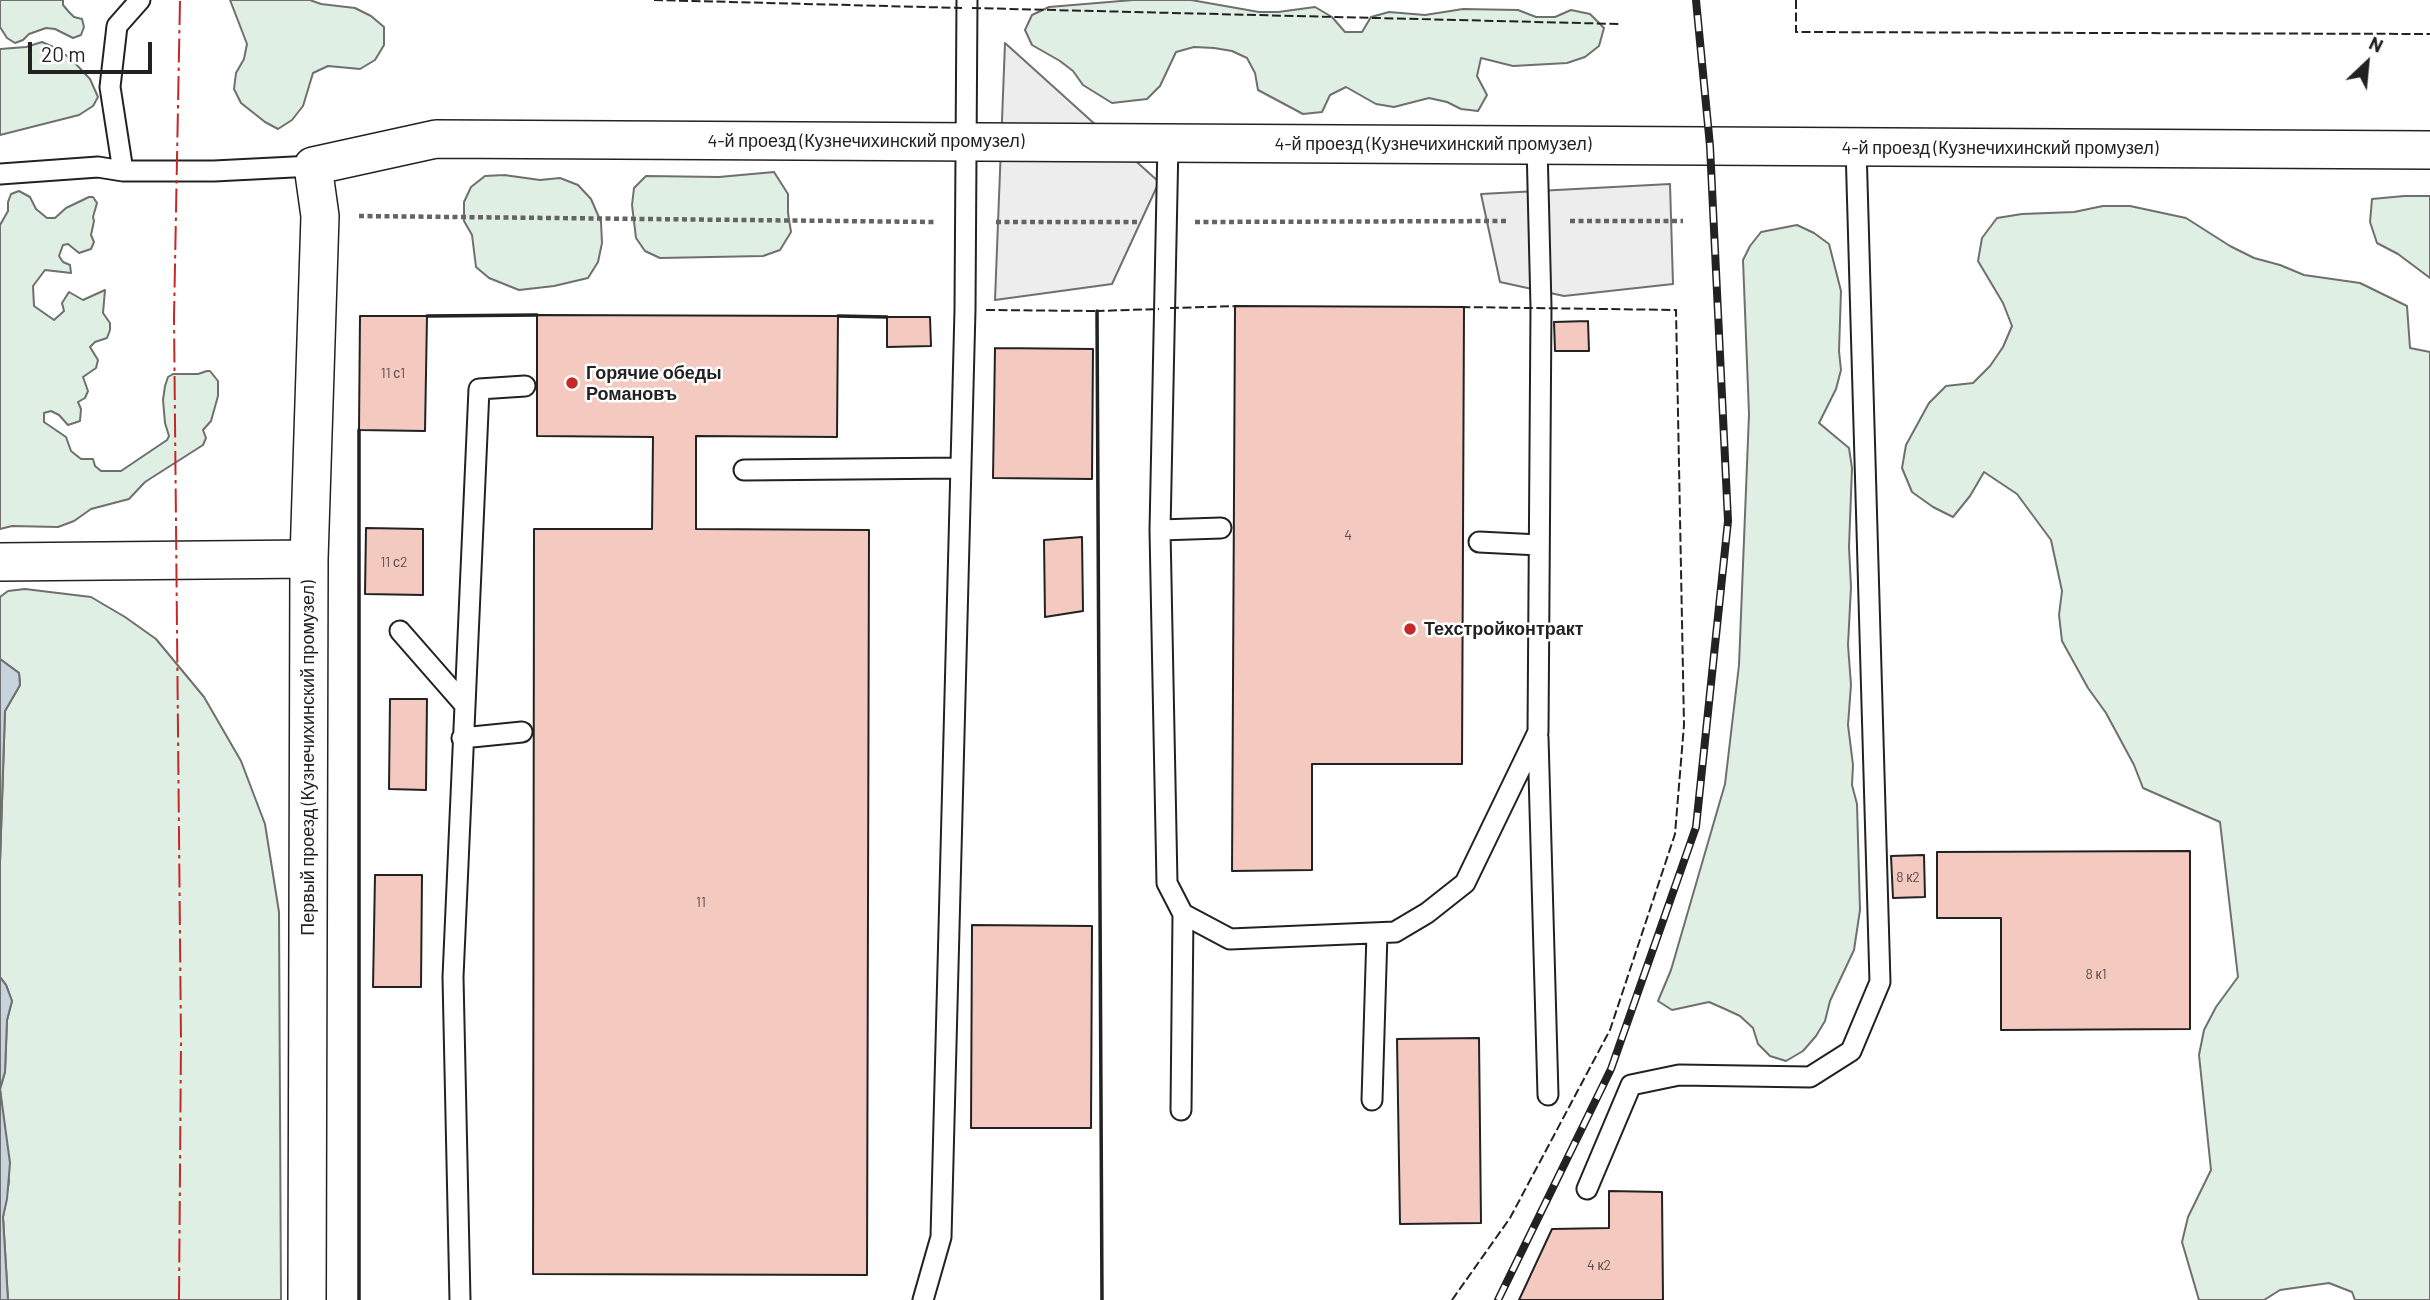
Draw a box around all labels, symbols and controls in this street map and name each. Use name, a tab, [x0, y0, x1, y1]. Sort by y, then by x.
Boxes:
scale bar	[32, 28, 156, 72]
north arrow	[2332, 28, 2402, 98]
text: N	[2366, 31, 2387, 57]
text: 20 m	[41, 41, 86, 66]
street label: 4-й проезд (Кузнечихинский промузел)	[708, 130, 1024, 152]
street label: 4-й проезд (Кузнечихинский промузел)	[1275, 133, 1591, 155]
street label: 4-й проезд (Кузнечихинский промузел)	[1842, 137, 2158, 159]
place label: Горячие обеды Романовъ	[586, 362, 722, 404]
house number: 11 с1	[381, 365, 405, 381]
marker: Горячие обеды Романовъ	[564, 375, 580, 391]
house number: 4	[1344, 527, 1352, 543]
house number: 11 с2	[380, 554, 408, 570]
street label: Первый проезд (Кузнечихинский промузел)	[297, 580, 319, 936]
place label: Техстройконтракт	[1424, 618, 1584, 640]
marker: Техстройконтракт	[1402, 621, 1418, 637]
house number: 8 к2	[1896, 869, 1920, 885]
house number: 11	[696, 894, 706, 910]
house number: 8 к1	[2085, 966, 2107, 982]
house number: 4 к2	[1587, 1257, 1611, 1273]

